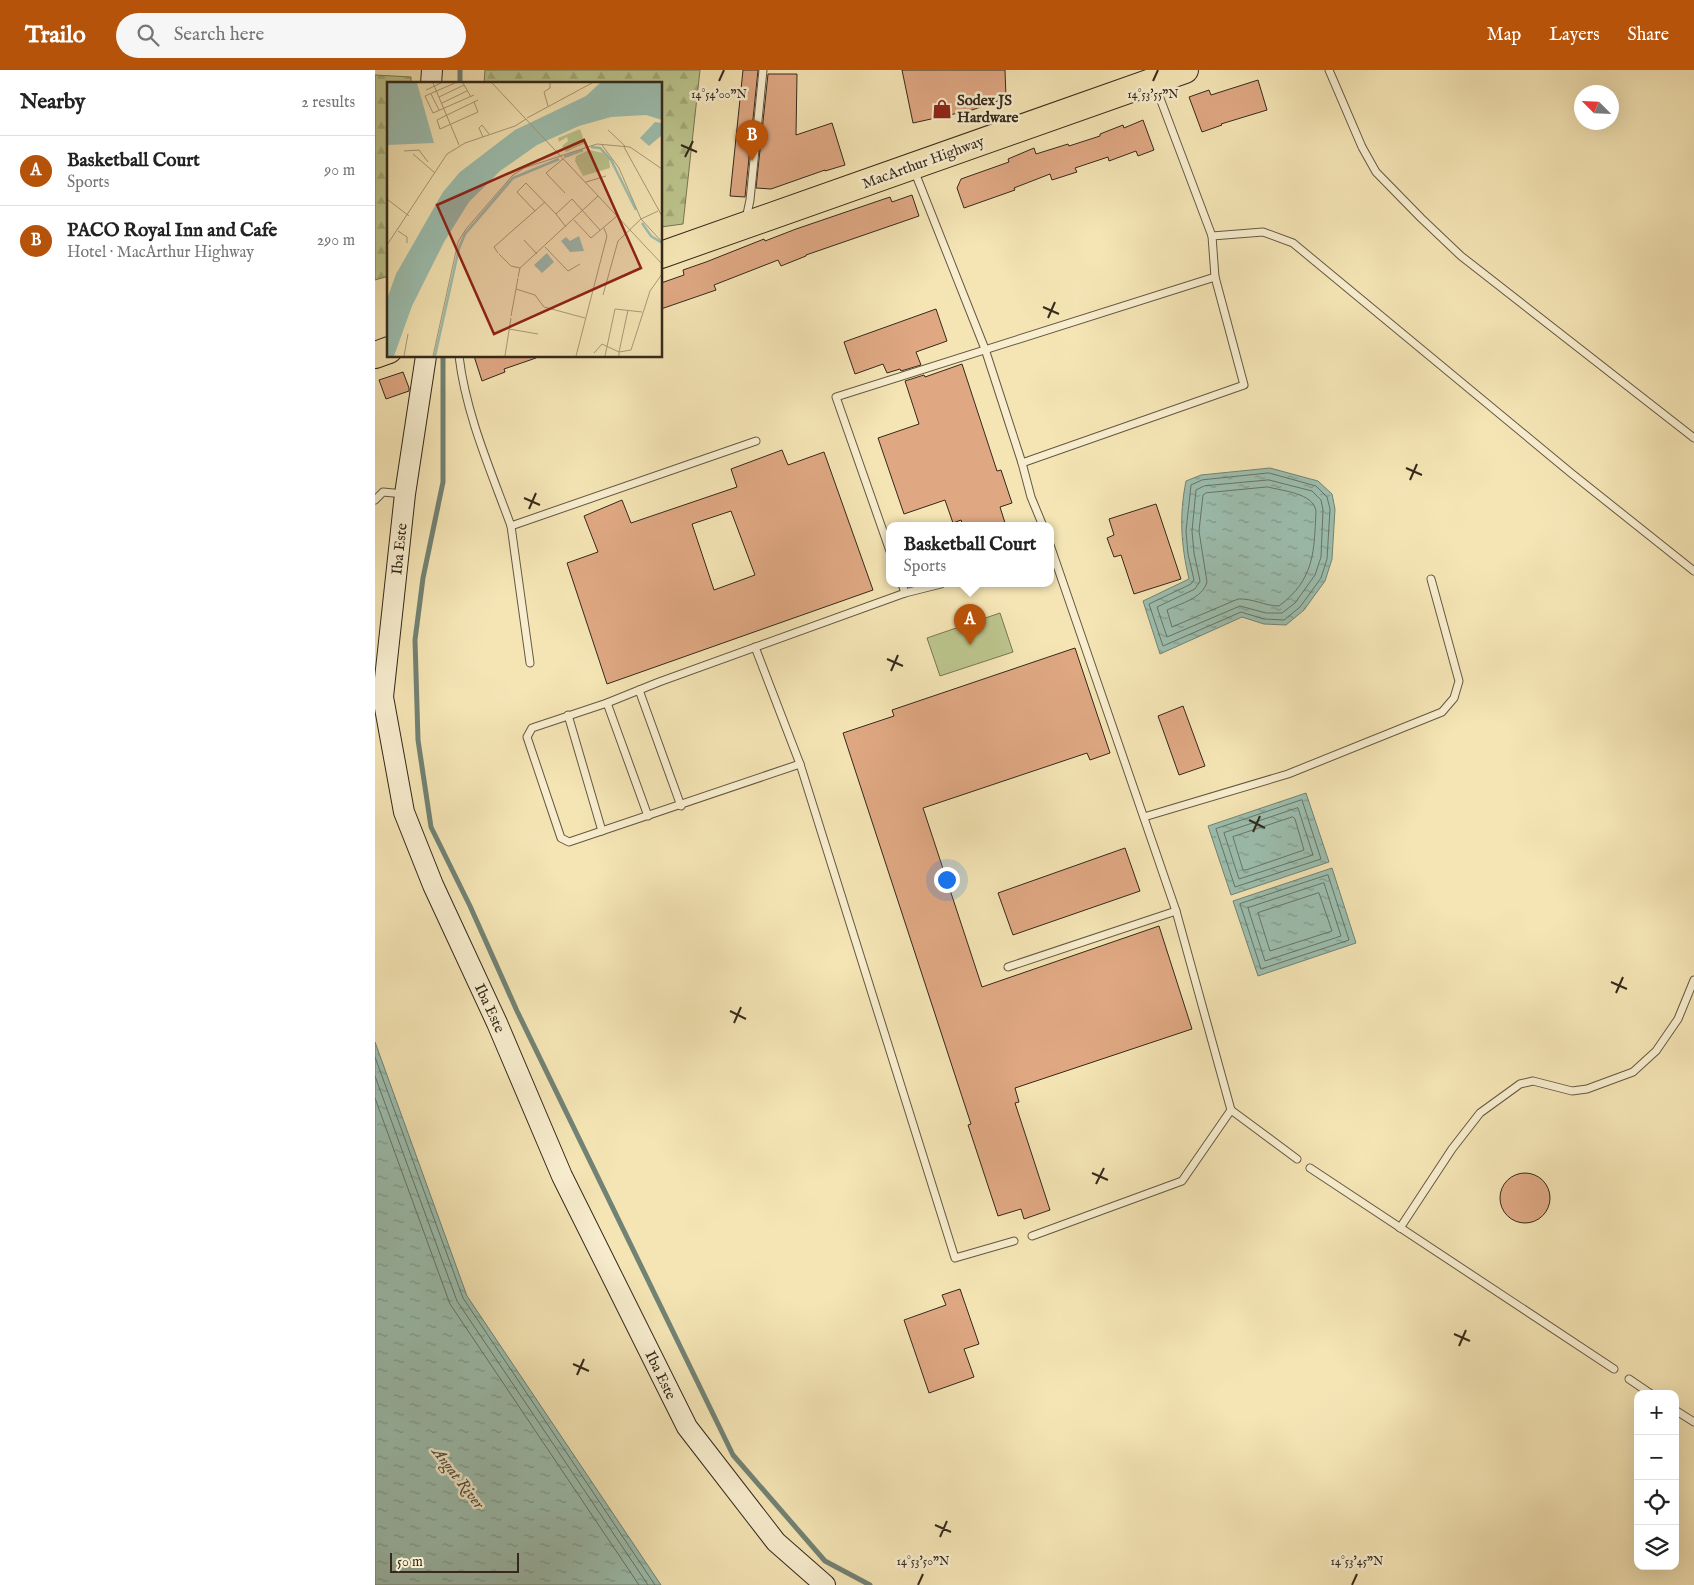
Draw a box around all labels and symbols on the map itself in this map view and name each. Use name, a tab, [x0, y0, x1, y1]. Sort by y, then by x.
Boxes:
inset map	[387, 82, 663, 358]
north arrow	[1574, 85, 1619, 130]
text: 14°54'00"N	[691, 87, 748, 102]
text: 14°53'55"N	[1127, 87, 1179, 102]
place label: Sodex JS Hardware	[957, 91, 1019, 127]
shop icon: Sodex JS Hardware	[931, 98, 953, 120]
pin: B	[736, 120, 768, 161]
street label: MacArthur Highway	[859, 131, 987, 193]
street label: Iba Este	[387, 522, 412, 576]
pin: A	[954, 604, 986, 645]
your location	[934, 867, 960, 893]
street label: Iba Este	[470, 981, 509, 1036]
street label: Iba Este	[641, 1348, 681, 1403]
water label: Angat River	[426, 1442, 489, 1515]
scale bar	[390, 1550, 519, 1573]
text: 14°53'50"N	[897, 1554, 950, 1569]
text: 14°53'45"N	[1331, 1554, 1384, 1569]

